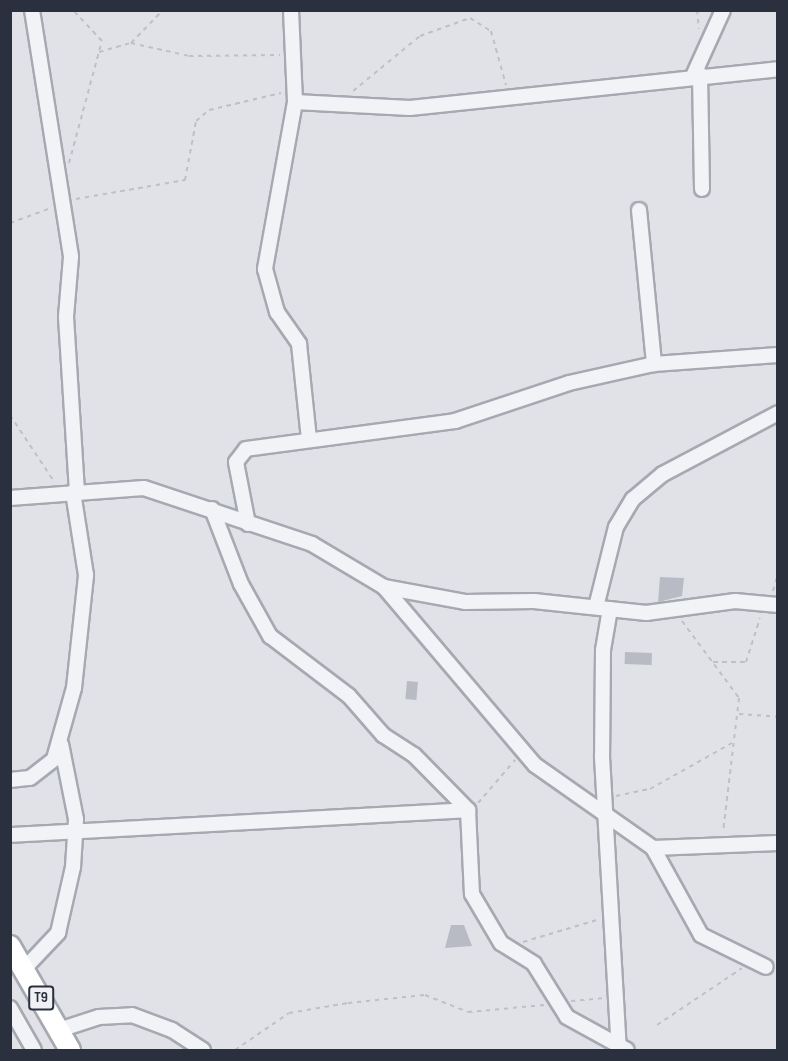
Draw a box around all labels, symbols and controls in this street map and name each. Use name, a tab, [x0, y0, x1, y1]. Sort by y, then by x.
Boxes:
road number: T9	[28, 986, 54, 1010]

